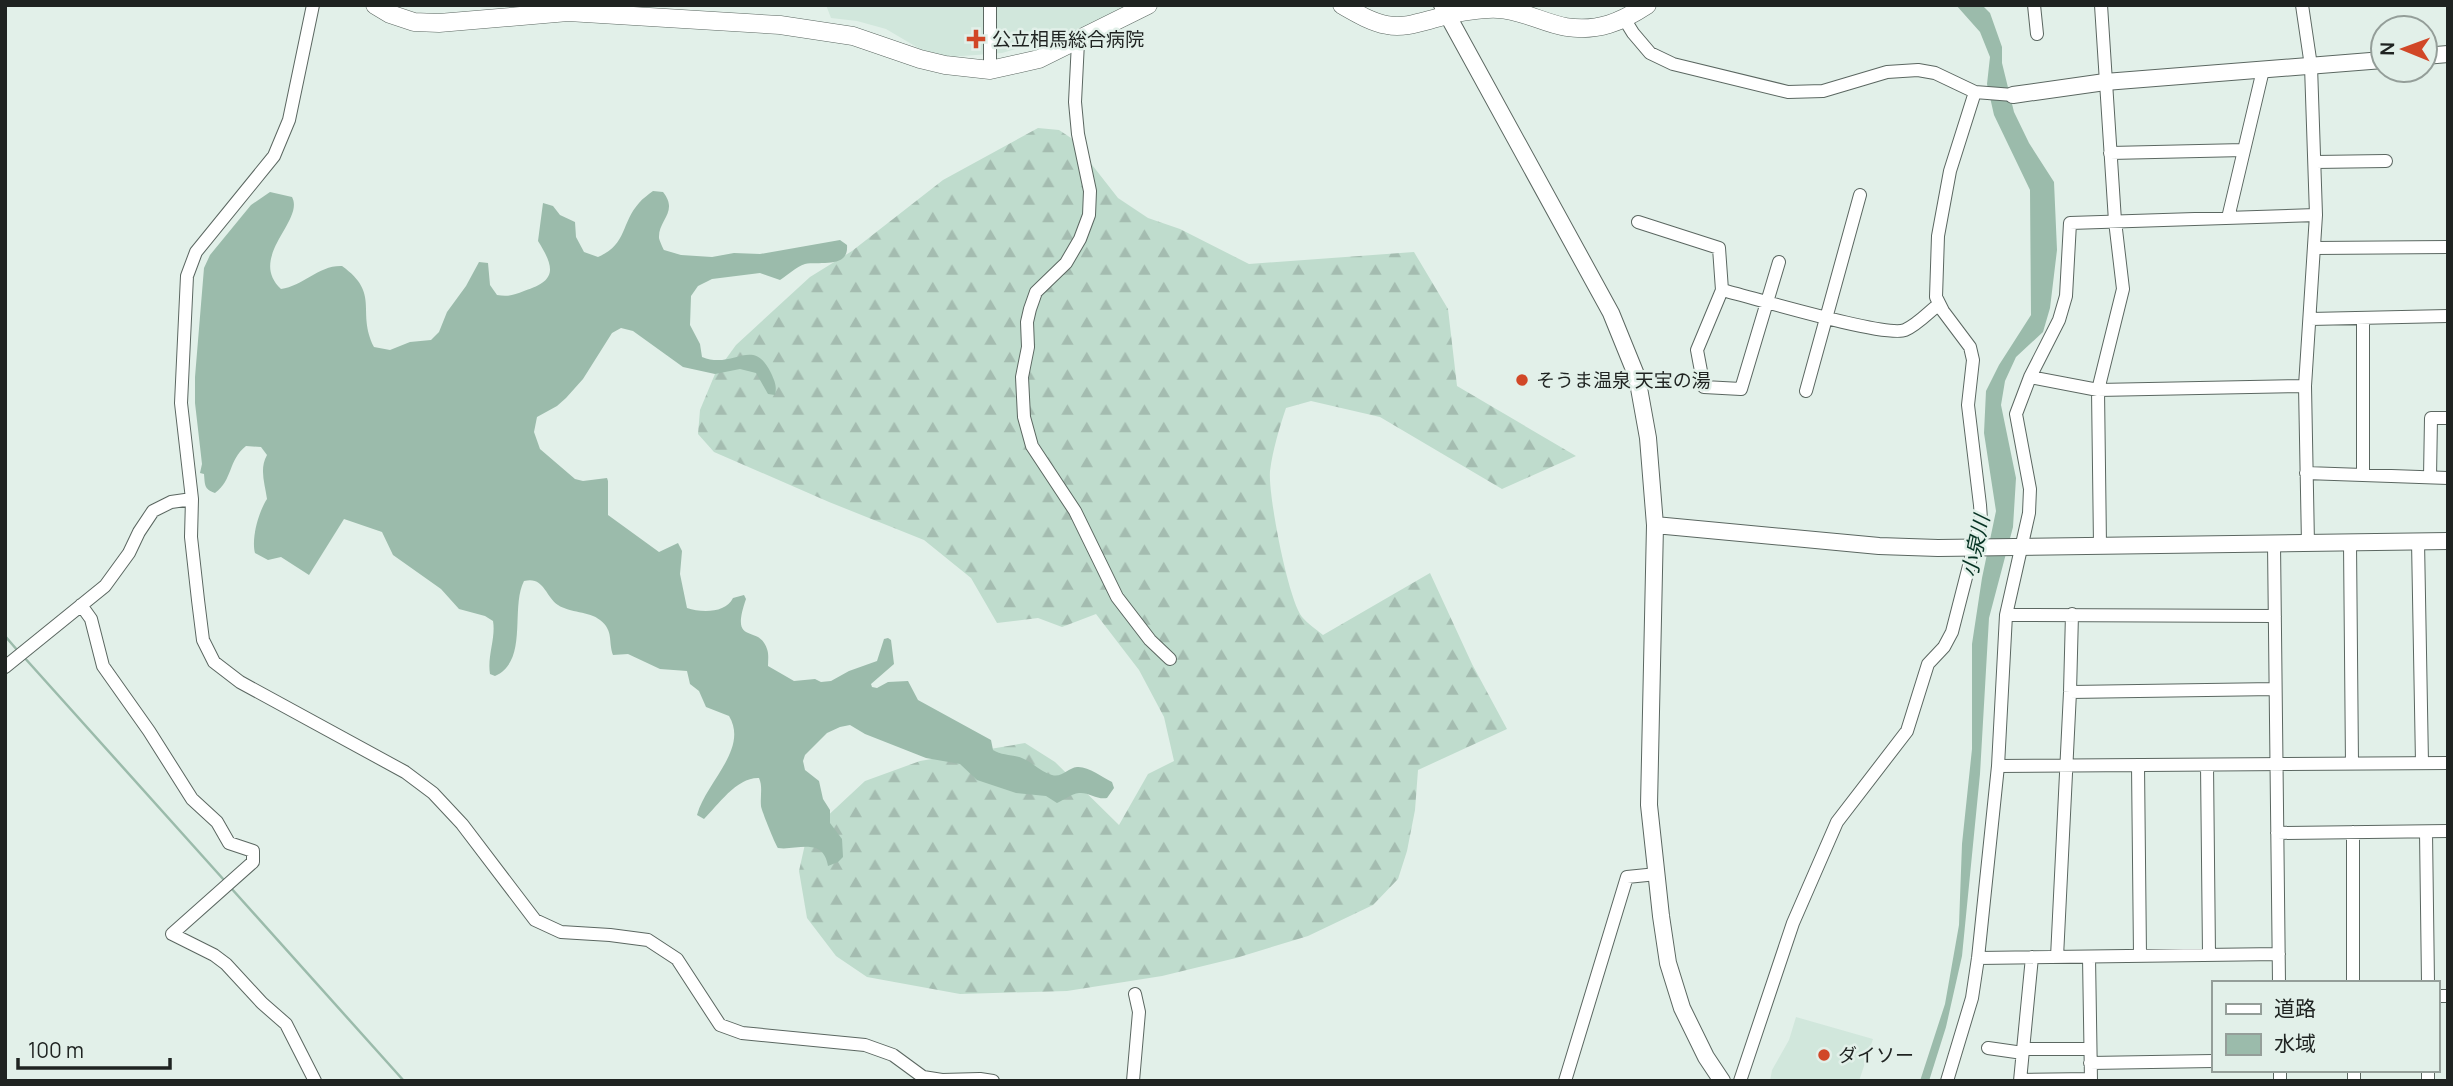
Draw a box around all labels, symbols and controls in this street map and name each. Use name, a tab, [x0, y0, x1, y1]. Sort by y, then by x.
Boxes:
north arrow	[2369, 14, 2439, 84]
place label: 公立相馬総合病院	[992, 26, 1144, 52]
marker: 公立相馬総合病院	[966, 29, 986, 49]
text: N	[2374, 42, 2400, 56]
place label: そうま温泉 天宝の湯	[1536, 367, 1711, 393]
marker: そうま温泉 天宝の湯	[1514, 372, 1530, 388]
water label: 小泉川	[1955, 510, 1996, 580]
legend	[2212, 981, 2439, 1072]
text: 道路	[2274, 994, 2316, 1022]
scale bar	[18, 1026, 170, 1070]
text: 水域	[2274, 1029, 2316, 1057]
text: 100 m	[28, 1036, 84, 1064]
place label: ダイソー	[1838, 1042, 1914, 1068]
marker: ダイソー	[1816, 1047, 1832, 1063]

